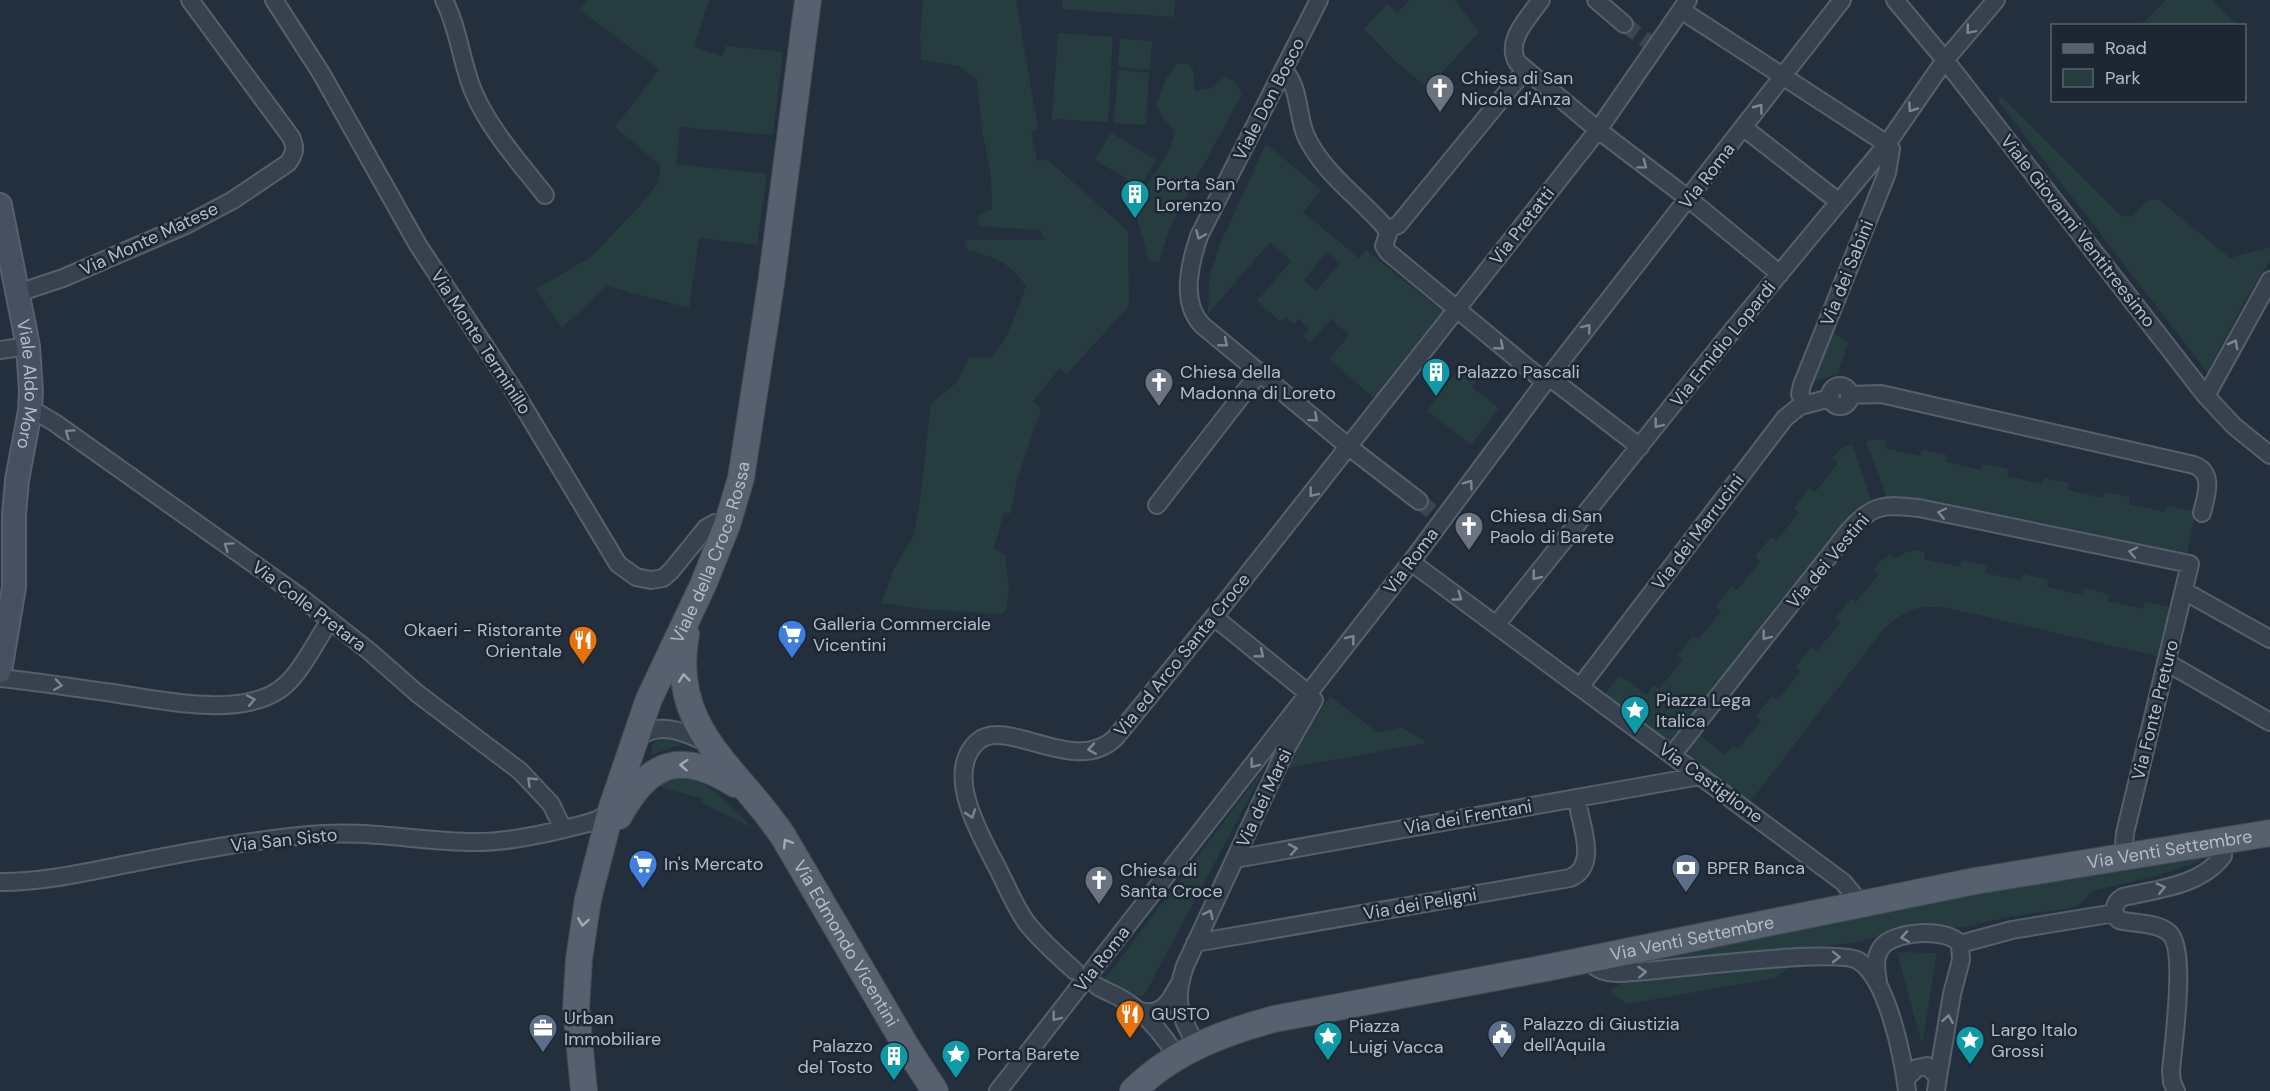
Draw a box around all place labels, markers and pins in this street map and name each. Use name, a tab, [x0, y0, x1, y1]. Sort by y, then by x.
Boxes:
place label: Chiesa di San Nicola d'Anza	[1461, 66, 1573, 111]
church icon: Chiesa di San Nicola d'Anza	[1424, 72, 1456, 114]
place label: Porta San Lorenzo	[1156, 172, 1235, 217]
building icon: Porta San Lorenzo	[1119, 178, 1151, 220]
building icon: Palazzo Pascali	[1420, 356, 1452, 398]
place label: Chiesa della Madonna di Loreto	[1180, 360, 1336, 405]
place label: Palazzo Pascali	[1457, 360, 1580, 384]
church icon: Chiesa della Madonna di Loreto	[1143, 366, 1175, 408]
place label: Chiesa di San Paolo di Barete	[1490, 504, 1614, 549]
church icon: Chiesa di San Paolo di Barete	[1453, 510, 1485, 552]
place label: Galleria Commerciale Vicentini	[813, 612, 991, 657]
place label: Okaeri - Ristorante Orientale	[404, 618, 562, 663]
supermarket icon: Galleria Commerciale Vicentini	[776, 618, 808, 660]
restaurant icon: Okaeri - Ristorante Orientale	[567, 624, 599, 666]
place label: Piazza Lega Italica	[1656, 688, 1751, 733]
place icon: Piazza Lega Italica	[1619, 694, 1651, 736]
supermarket icon: In's Mercato	[627, 848, 659, 890]
place label: In's Mercato	[664, 852, 763, 876]
bank icon: BPER Banca	[1670, 852, 1702, 894]
place label: BPER Banca	[1707, 856, 1805, 880]
place label: Chiesa di Santa Croce	[1120, 858, 1223, 903]
church icon: Chiesa di Santa Croce	[1083, 864, 1115, 906]
restaurant icon: GUSTO	[1114, 998, 1146, 1040]
place label: GUSTO	[1151, 1002, 1210, 1026]
place label: Urban Immobiliare	[564, 1006, 661, 1051]
office icon: Urban Immobiliare	[527, 1012, 559, 1054]
place label: Palazzo di Giustizia dell'Aquila	[1523, 1012, 1680, 1057]
place label: Piazza Luigi Vacca	[1349, 1014, 1443, 1059]
public building icon: Palazzo di Giustizia dell'Aquila	[1486, 1018, 1518, 1060]
place label: Largo Italo Grossi	[1991, 1018, 2078, 1063]
place icon: Piazza Luigi Vacca	[1312, 1020, 1344, 1062]
place icon: Largo Italo Grossi	[1954, 1024, 1986, 1066]
place label: Palazzo del Tosto	[797, 1034, 873, 1079]
place icon: Porta Barete	[940, 1038, 972, 1080]
building icon: Palazzo del Tosto	[878, 1040, 910, 1082]
place label: Porta Barete	[977, 1042, 1080, 1066]

